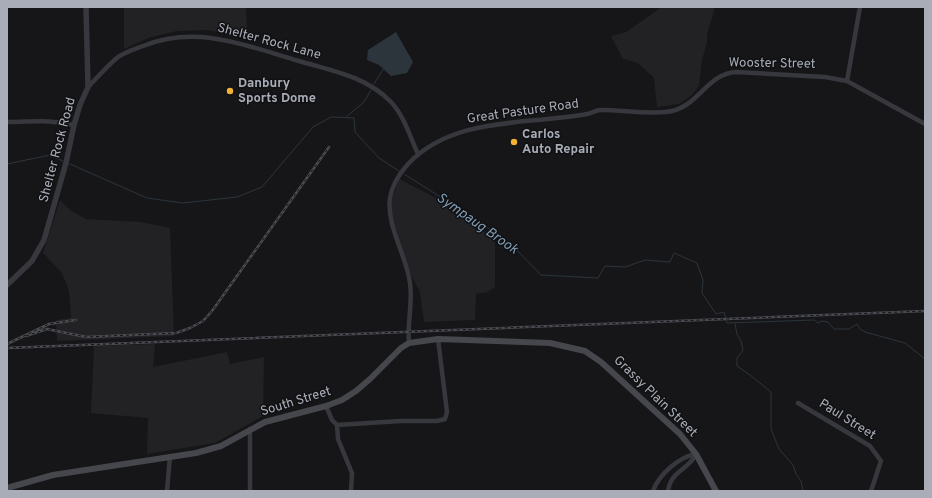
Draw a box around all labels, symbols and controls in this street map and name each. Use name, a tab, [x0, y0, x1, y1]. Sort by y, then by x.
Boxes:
street label: Shelter Rock Lane	[215, 20, 323, 64]
street label: Wooster Street	[728, 55, 816, 73]
place label: Danbury Sports Dome	[238, 76, 316, 107]
marker: Danbury Sports Dome	[225, 86, 235, 96]
street label: Shelter Rock Road	[36, 96, 80, 204]
street label: Great Pasture Road	[466, 96, 580, 128]
place label: Carlos Auto Repair	[522, 127, 595, 158]
marker: Carlos Auto Repair	[509, 137, 519, 147]
water label: Sympaug Brook	[433, 190, 522, 259]
street label: Grassy Plain Street	[610, 353, 700, 441]
street label: South Street	[259, 384, 333, 420]
street label: Paul Street	[815, 396, 879, 444]

